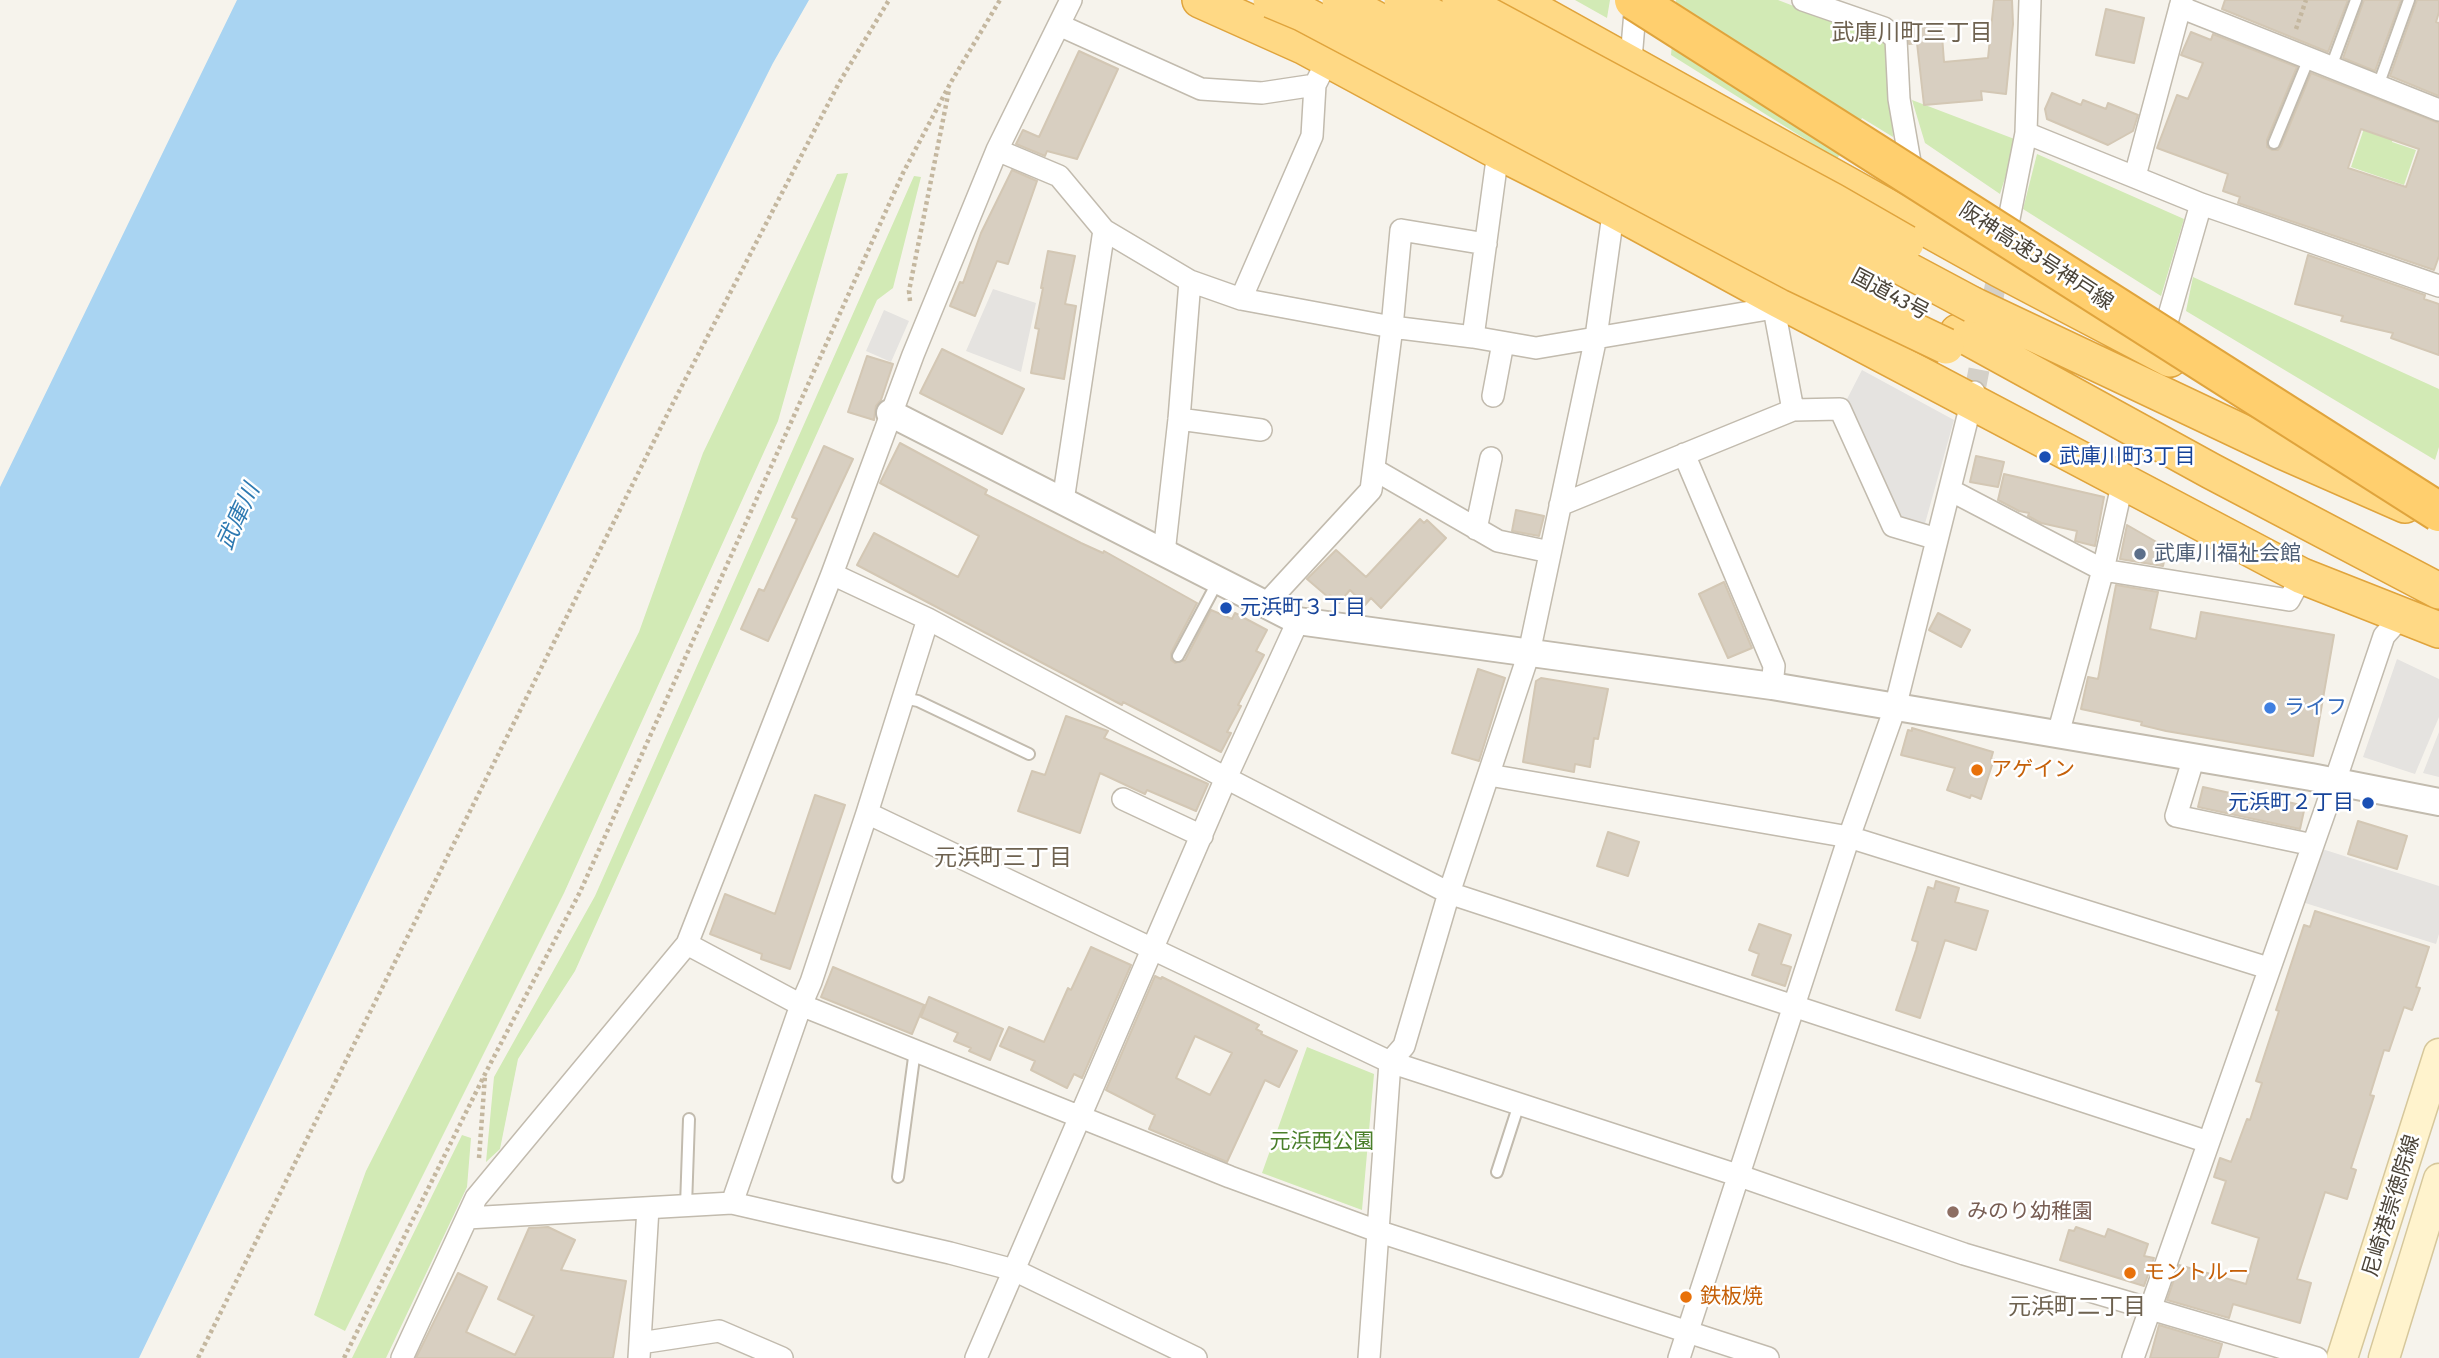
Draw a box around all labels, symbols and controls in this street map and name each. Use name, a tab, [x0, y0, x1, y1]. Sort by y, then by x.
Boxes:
district label: 武庫川町三丁目	[1832, 20, 1992, 48]
street label: 阪神高速3号神戸線	[1954, 198, 2118, 316]
street label: 国道43号	[1847, 264, 1933, 326]
place label: 武庫川町3丁目	[2059, 444, 2195, 470]
marker: 武庫川町3丁目	[2037, 449, 2053, 465]
water label: 武庫川	[212, 480, 266, 554]
place label: 武庫川福祉会館	[2154, 541, 2301, 567]
marker: 武庫川福祉会館	[2132, 546, 2148, 562]
place label: 元浜町３丁目	[1240, 595, 1366, 621]
marker: 元浜町３丁目	[1218, 600, 1234, 616]
place label: ライフ	[2284, 695, 2347, 721]
marker: ライフ	[2262, 700, 2278, 716]
place label: アゲイン	[1991, 757, 2075, 783]
marker: アゲイン	[1969, 762, 1985, 778]
place label: 元浜町２丁目	[2228, 790, 2354, 816]
marker: 元浜町２丁目	[2360, 795, 2376, 811]
district label: 元浜町三丁目	[934, 845, 1072, 873]
park label: 元浜西公園	[1270, 1129, 1374, 1155]
street label: 尼崎港崇徳院線	[2358, 1132, 2426, 1280]
place label: みのり幼稚園	[1967, 1199, 2093, 1225]
marker: みのり幼稚園	[1945, 1204, 1961, 1220]
place label: モントルー	[2144, 1260, 2249, 1286]
marker: モントルー	[2122, 1265, 2138, 1281]
place label: 鉄板焼	[1700, 1284, 1763, 1310]
marker: 鉄板焼	[1678, 1289, 1694, 1305]
district label: 元浜町二丁目	[2008, 1294, 2146, 1322]

